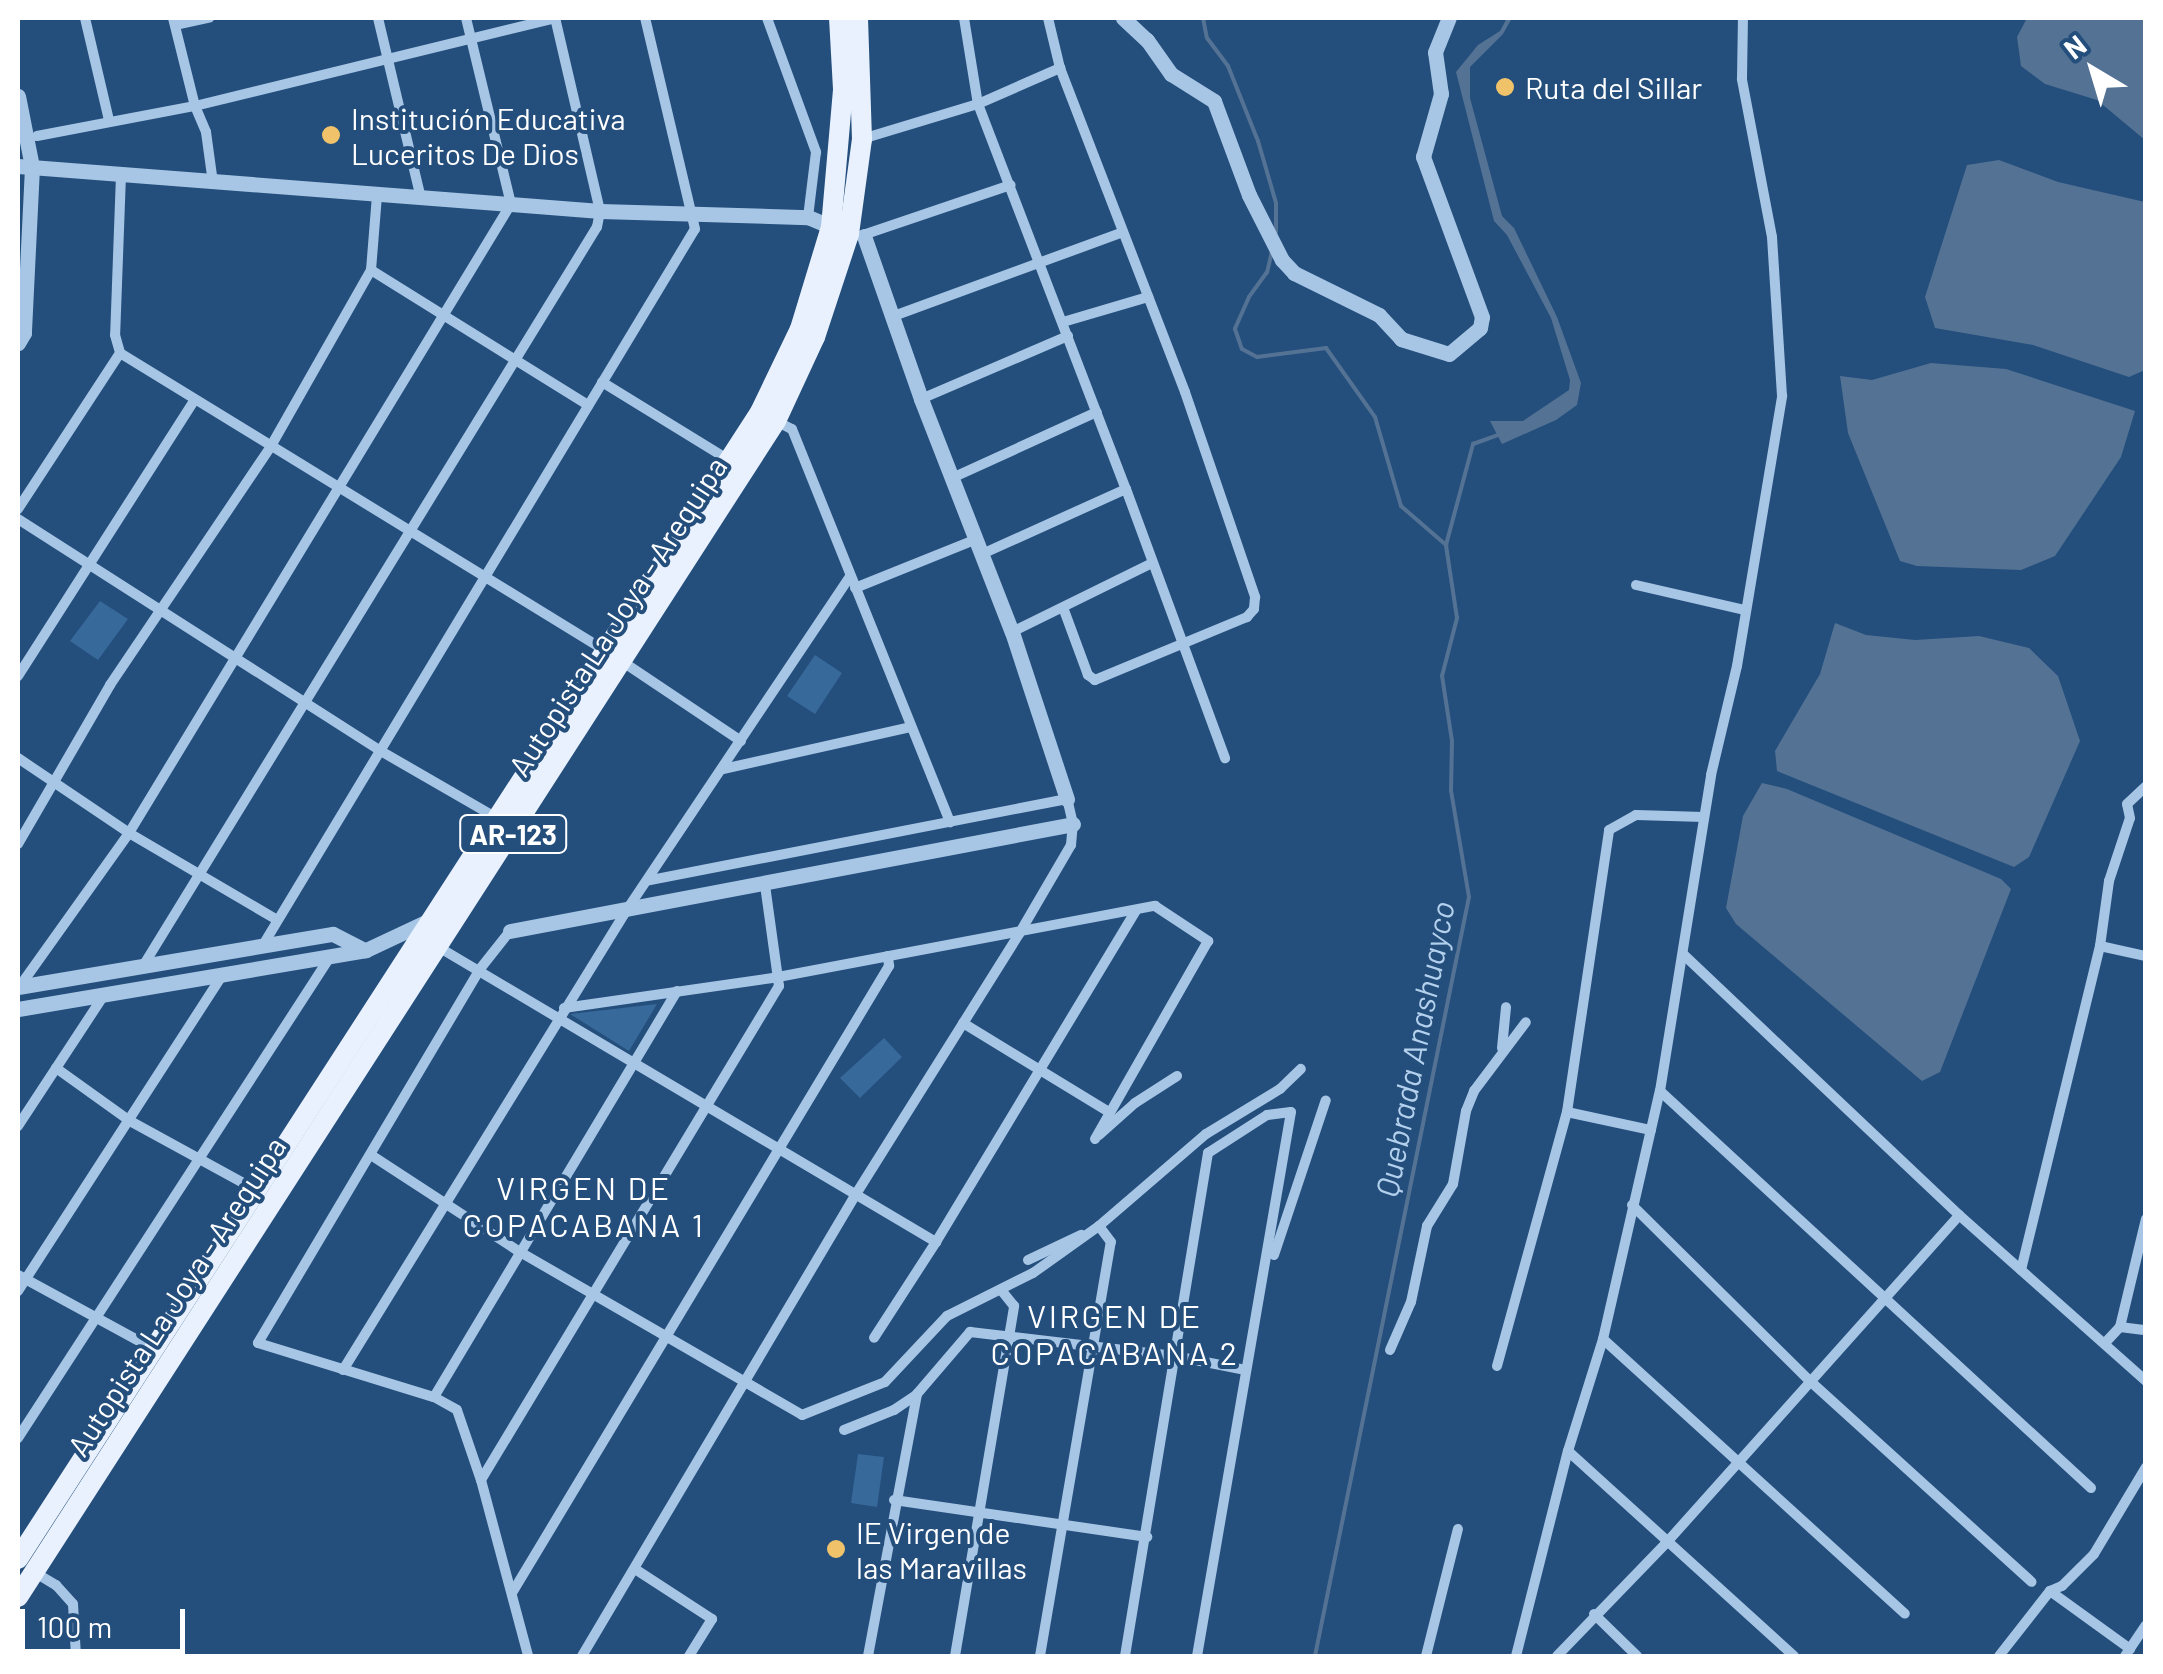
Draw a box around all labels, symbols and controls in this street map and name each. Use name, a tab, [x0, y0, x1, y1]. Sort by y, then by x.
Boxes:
north arrow	[2043, 20, 2143, 120]
text: N	[2057, 27, 2092, 65]
place label: Ruta del Sillar	[1525, 69, 1702, 105]
marker: Ruta del Sillar	[1494, 76, 1516, 98]
place label: Institución Educativa Luceritos De Dios	[351, 100, 626, 170]
marker: Institución Educativa Luceritos De Dios	[320, 124, 342, 146]
street label: Autopista La Joya - Arequipa	[500, 450, 734, 782]
road number: AR-123	[458, 811, 568, 857]
water label: Quebrada Anashuayco	[1366, 898, 1462, 1200]
street label: Autopista La Joya - Arequipa	[59, 1130, 293, 1462]
district label: VIRGEN DE COPACABANA 1	[463, 1169, 705, 1244]
district label: VIRGEN DE COPACABANA 2	[991, 1297, 1239, 1372]
place label: IE Virgen de las Maravillas	[856, 1514, 1027, 1584]
marker: IE Virgen de las Maravillas	[825, 1538, 847, 1560]
scale bar	[25, 1589, 190, 1651]
text: 100 m	[37, 1608, 112, 1644]

